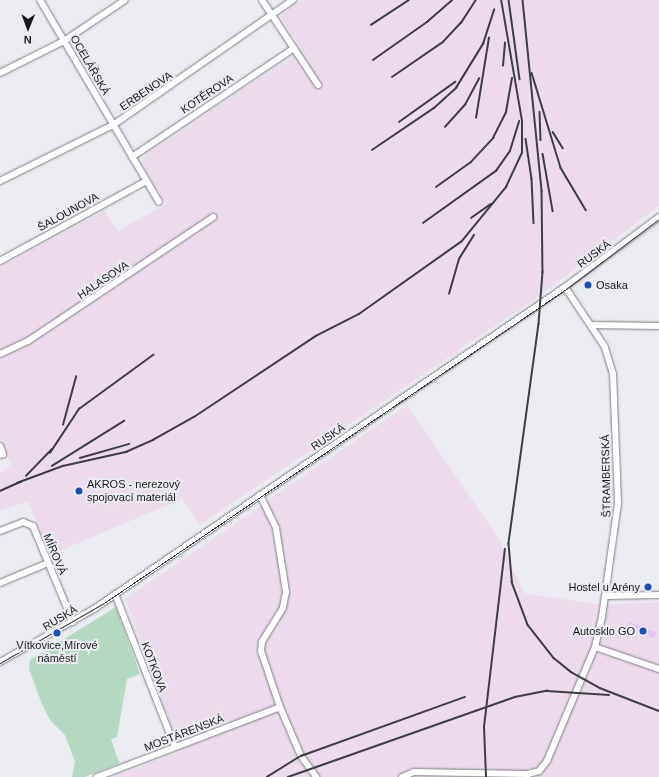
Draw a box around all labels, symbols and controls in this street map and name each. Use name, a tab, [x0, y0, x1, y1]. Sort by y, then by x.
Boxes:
north arrow	[8, 8, 48, 48]
street label: OCELÁŘSKÁ	[67, 33, 113, 97]
text: N	[24, 34, 32, 46]
street label: ERBENOVA	[117, 69, 175, 113]
street label: KOTĚROVA	[178, 72, 236, 116]
street label: ŠALOUNOVA	[35, 190, 101, 234]
street label: RUSKÁ	[575, 237, 613, 271]
street label: HALASOVA	[75, 258, 131, 302]
place label: Osaka	[596, 278, 628, 292]
marker: Osaka	[583, 280, 593, 290]
street label: RUSKÁ	[309, 421, 347, 453]
street label: ŠTRAMBERSKÁ	[599, 434, 613, 518]
place label: AKROS - nerezový spojovací materiál	[87, 478, 180, 504]
marker: AKROS - nerezový spojovací materiál	[74, 486, 84, 496]
street label: MÍROVÁ	[40, 531, 70, 577]
place label: Hostel u Arény	[568, 580, 640, 594]
marker: Hostel u Arény	[643, 582, 653, 592]
street label: RUSKÁ	[40, 603, 80, 633]
place label: Autosklo GO	[573, 624, 635, 638]
marker: Autosklo GO	[638, 626, 648, 636]
marker: Vítkovice,Mírové náměstí	[52, 628, 62, 638]
place label: Vítkovice,Mírové náměstí	[16, 639, 98, 665]
street label: KOTKOVA	[138, 640, 170, 694]
street label: MOSTÁRENSKÁ	[142, 712, 226, 754]

